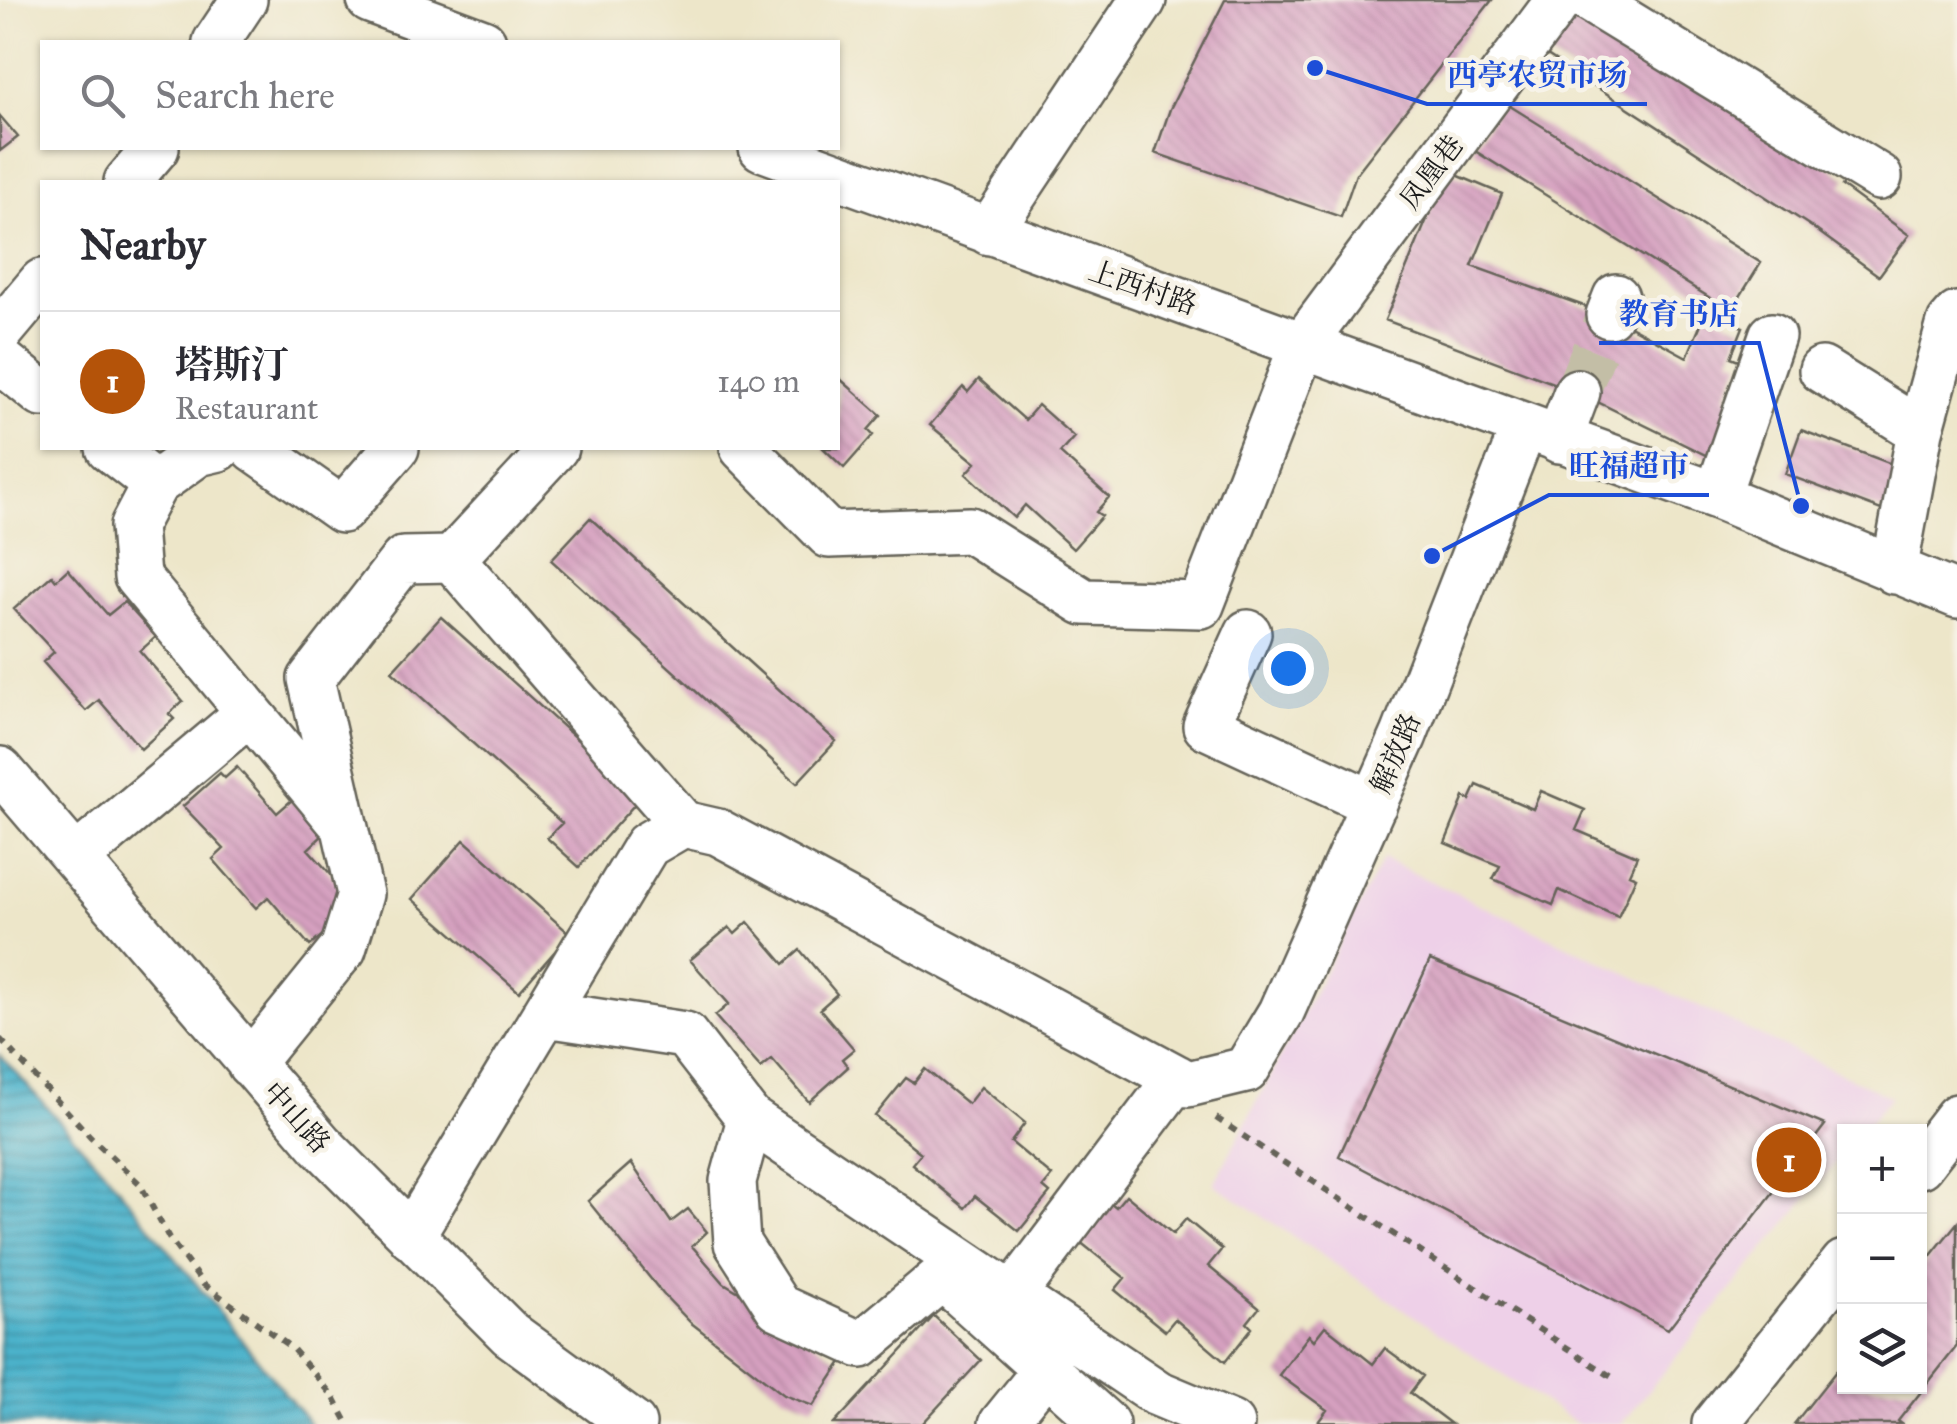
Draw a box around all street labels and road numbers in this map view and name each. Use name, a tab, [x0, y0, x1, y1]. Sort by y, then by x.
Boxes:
street label: 凤凰巷	[1392, 128, 1471, 216]
street label: 上西村路	[1084, 253, 1201, 322]
street label: 解放路	[1363, 708, 1428, 799]
street label: 中山路	[256, 1074, 338, 1160]

